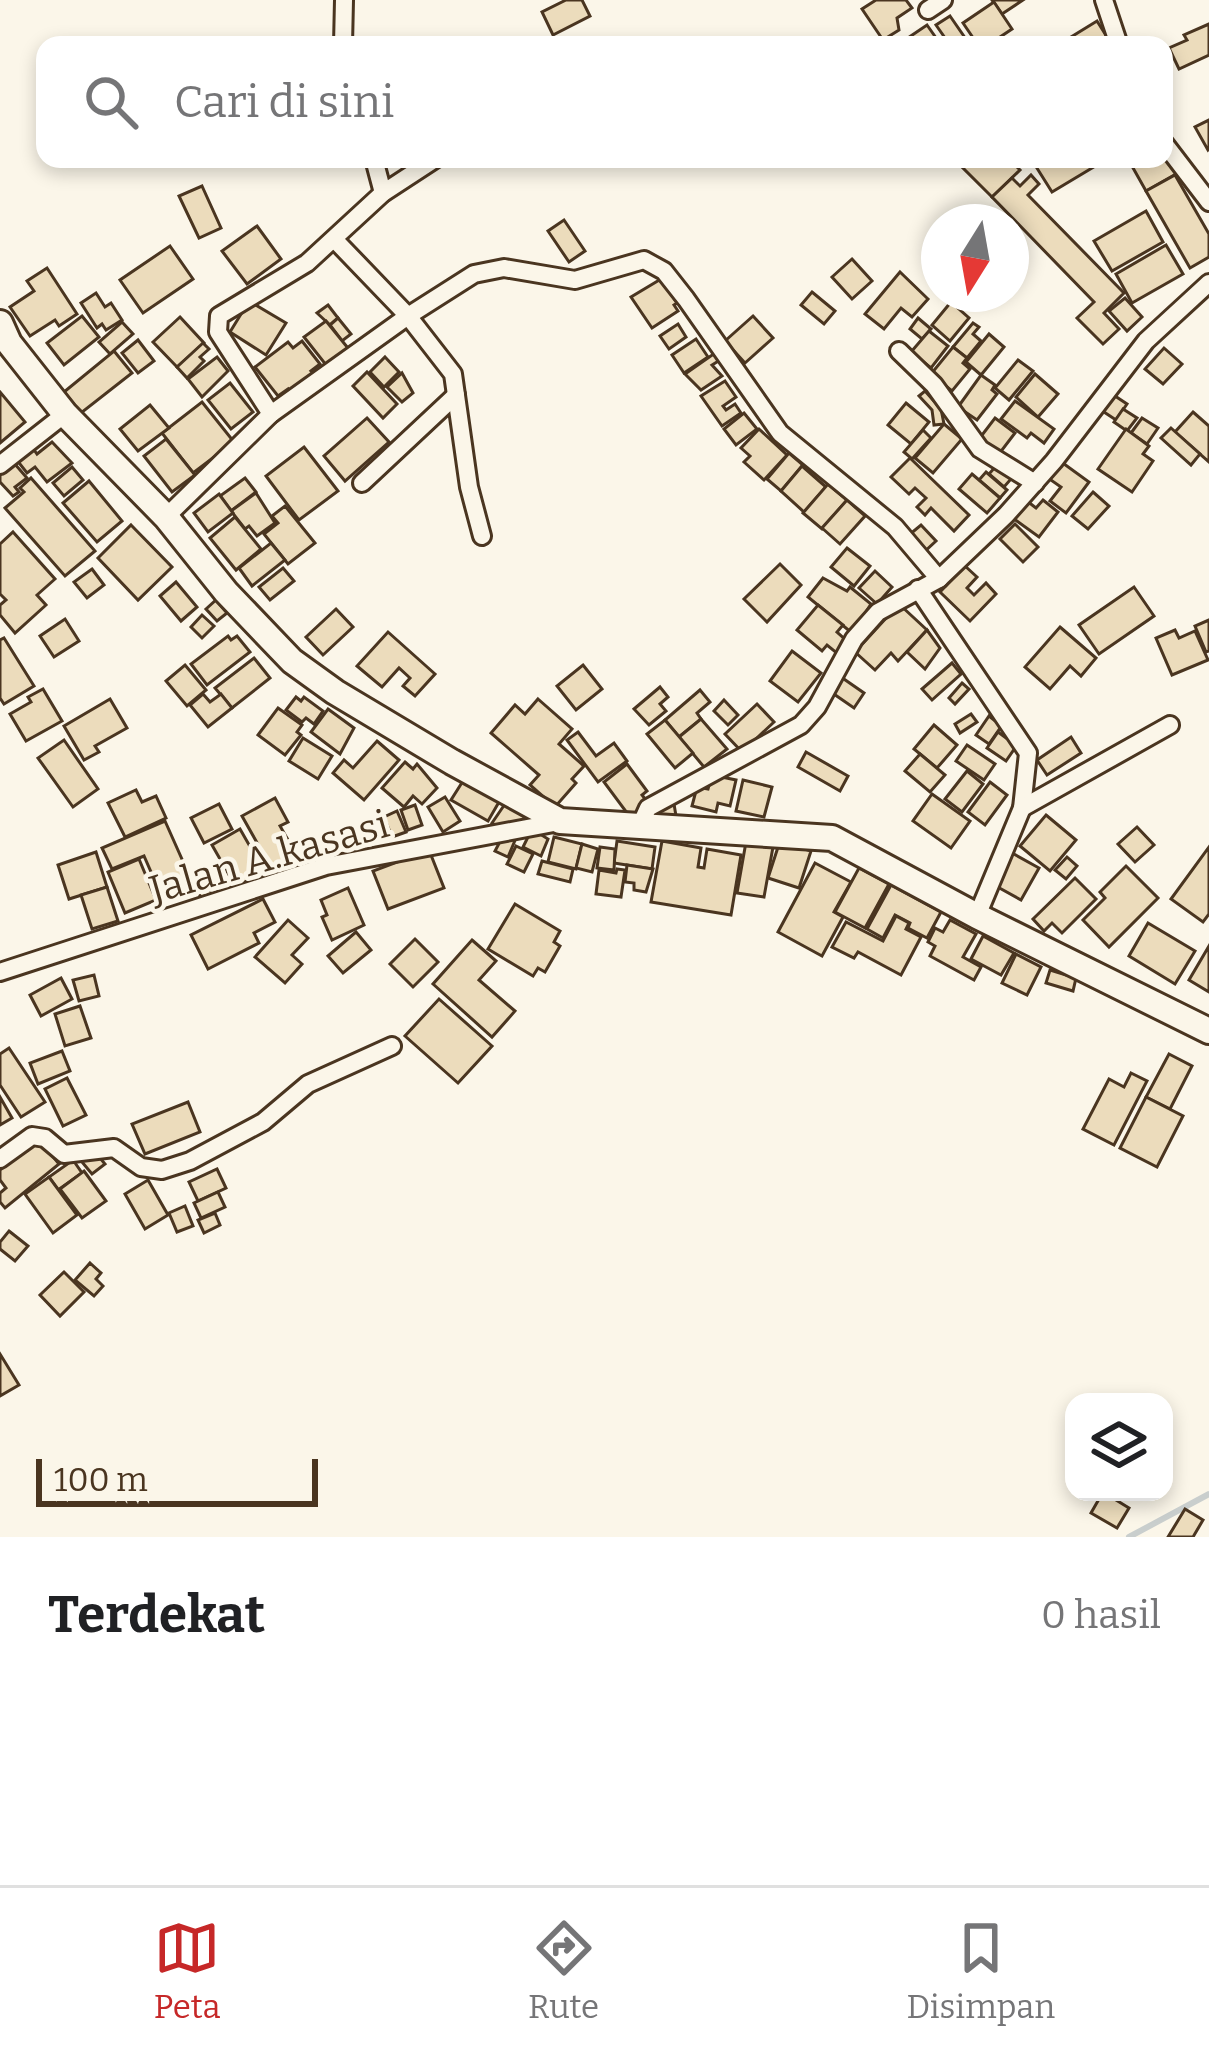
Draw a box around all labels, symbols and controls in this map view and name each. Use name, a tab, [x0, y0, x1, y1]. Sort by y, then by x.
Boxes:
search box	[36, 36, 1173, 168]
icon: search	[78, 69, 144, 135]
text: Cari di sini	[174, 75, 394, 129]
north arrow	[921, 204, 1029, 312]
street label: Jalan A.kasasi	[143, 801, 394, 913]
map controls	[1065, 1393, 1173, 1501]
button: layers	[1065, 1393, 1173, 1501]
scale bar	[36, 1453, 318, 1506]
text: 100 m	[54, 1460, 148, 1500]
text: Terdekat	[48, 1584, 265, 1646]
text: 0 hasil	[1041, 1592, 1161, 1638]
tab: Peta	[154, 1915, 221, 2027]
tab: Rute	[528, 1915, 599, 2027]
tab: Disimpan	[907, 1915, 1055, 2027]

